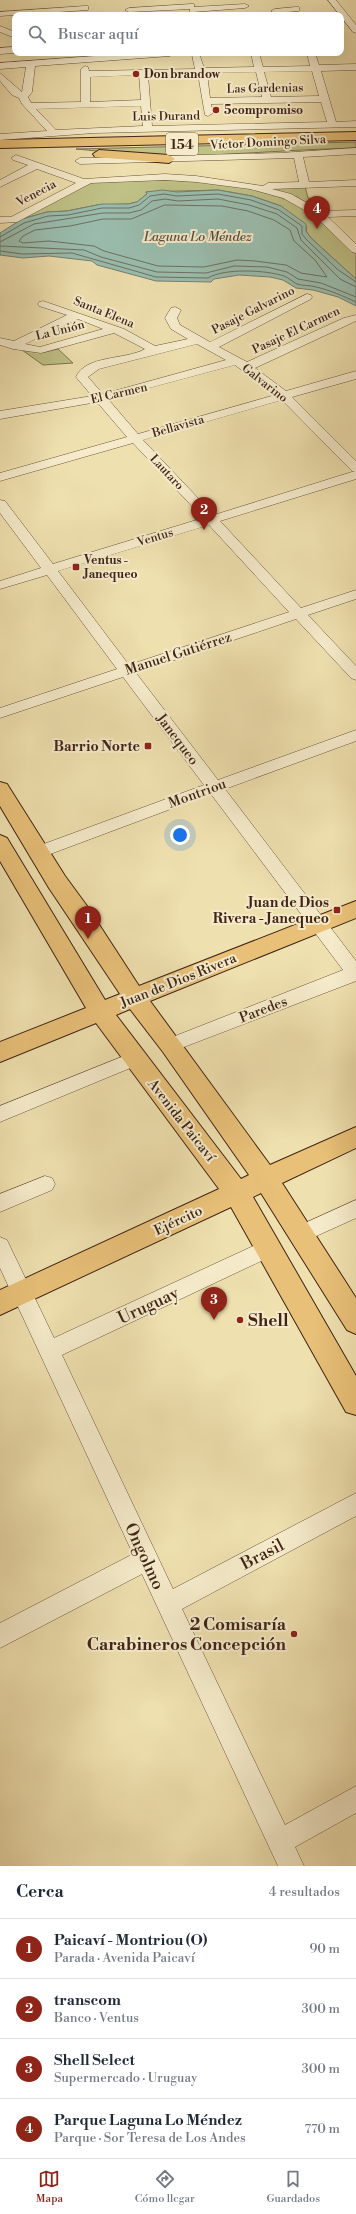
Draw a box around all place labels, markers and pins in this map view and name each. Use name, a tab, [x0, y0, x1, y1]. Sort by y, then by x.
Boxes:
place label: Don brandow	[144, 67, 221, 82]
marker: Don brandow	[131, 69, 141, 79]
place label: 5compromiso	[224, 103, 303, 118]
marker: 5compromiso	[211, 105, 221, 115]
pin: 4	[304, 196, 330, 229]
pin: 2	[191, 497, 217, 530]
place label: Ventus - Janequeo	[82, 553, 138, 582]
marker: Ventus - Janequeo	[71, 562, 81, 572]
place label: Barrio Norte	[53, 738, 140, 756]
marker: Barrio Norte	[143, 741, 153, 751]
place label: Juan de Dios Rivera - Janequeo	[213, 894, 329, 928]
marker: Juan de Dios Rivera - Janequeo	[332, 905, 342, 915]
pin: 1	[75, 906, 101, 939]
pin: 3	[201, 1287, 227, 1320]
place label: Shell	[248, 1310, 289, 1332]
marker: Shell	[235, 1315, 245, 1325]
place label: 2 Comisaría Carabineros Concepción	[87, 1614, 287, 1656]
marker: 2 Comisaría Carabineros Concepción	[289, 1629, 299, 1639]

